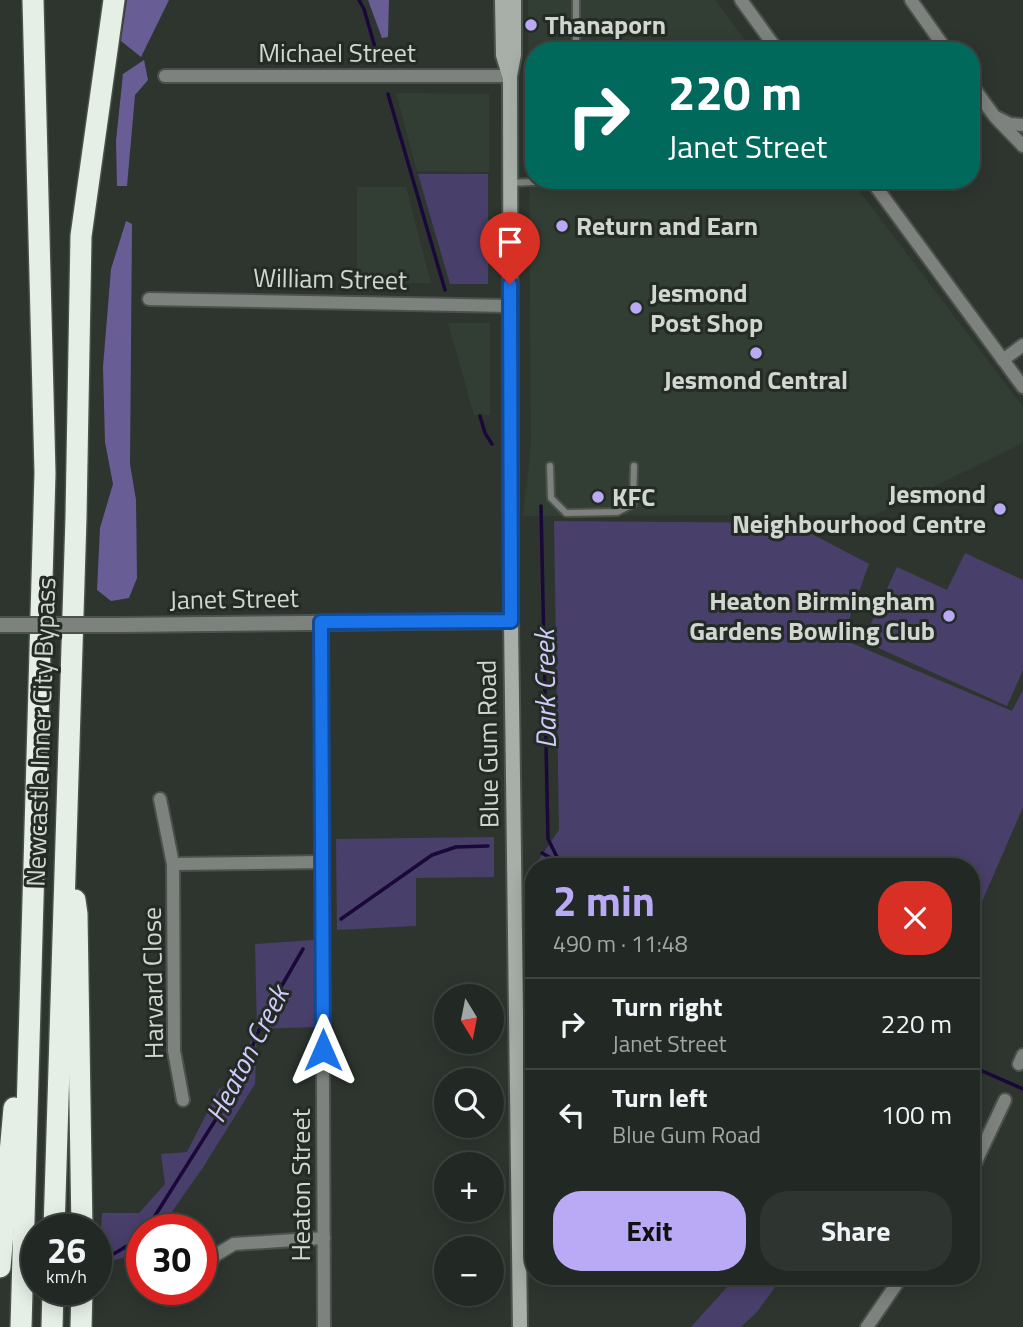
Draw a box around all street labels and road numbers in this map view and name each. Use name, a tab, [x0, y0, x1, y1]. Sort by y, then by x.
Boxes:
street label: Michael Street	[258, 33, 416, 72]
street label: William Street	[253, 258, 407, 299]
street label: Newcastle Inner City Bypass	[16, 577, 65, 887]
street label: Janet Street	[169, 578, 299, 619]
street label: Blue Gum Road	[467, 660, 508, 828]
street label: Harvard Close	[132, 907, 173, 1059]
street label: Heaton Street	[281, 1108, 320, 1262]

